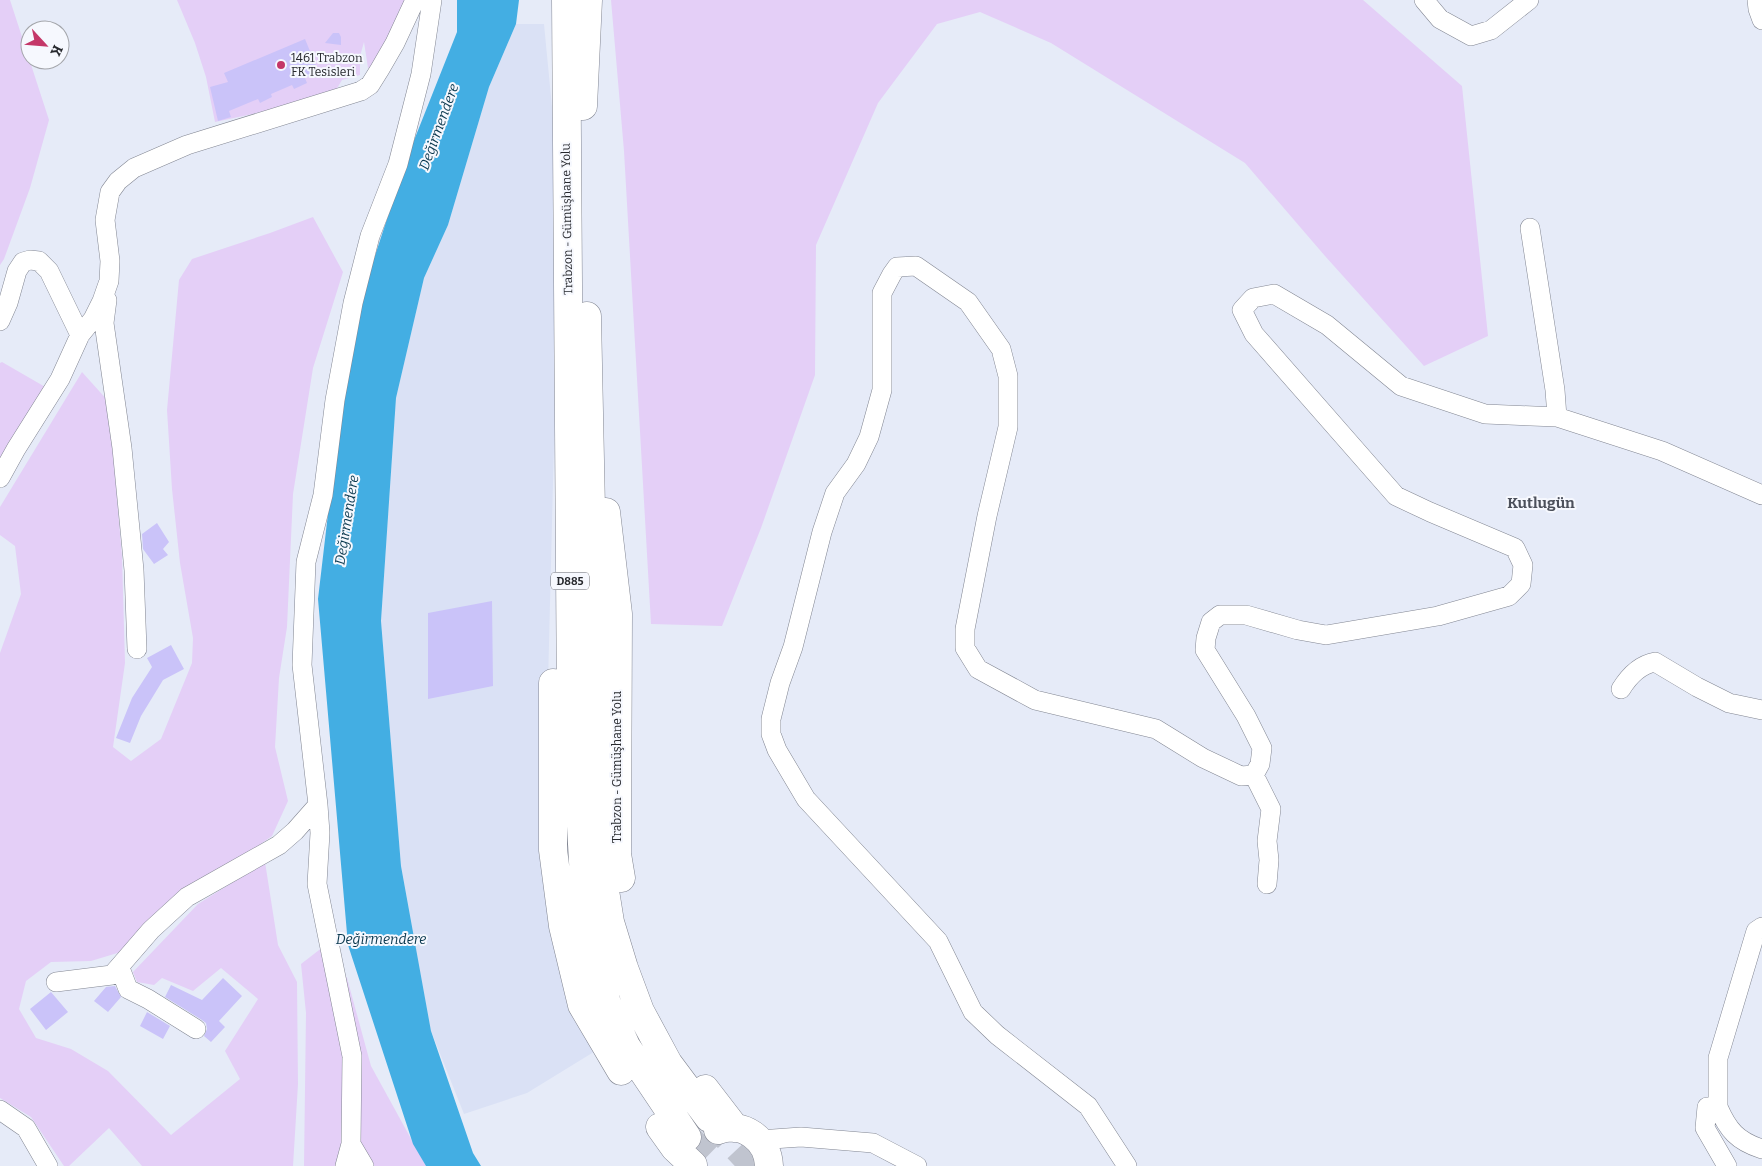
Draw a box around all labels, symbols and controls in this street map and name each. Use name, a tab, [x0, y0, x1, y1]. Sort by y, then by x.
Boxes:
north arrow	[20, 20, 70, 70]
text: K	[46, 42, 66, 59]
place label: 1461 Trabzon FK Tesisleri	[291, 51, 363, 79]
marker: 1461 Trabzon FK Tesisleri	[275, 59, 287, 71]
water label: Değirmendere	[416, 82, 462, 172]
street label: Trabzon - Gümüşhane Yolu	[559, 142, 575, 295]
water label: Değirmendere	[332, 474, 362, 566]
district label: Kutlugün	[1507, 494, 1575, 512]
road number: D885	[551, 572, 589, 590]
street label: Trabzon - Gümüşhane Yolu	[610, 691, 624, 843]
water label: Değirmendere	[336, 931, 426, 948]

